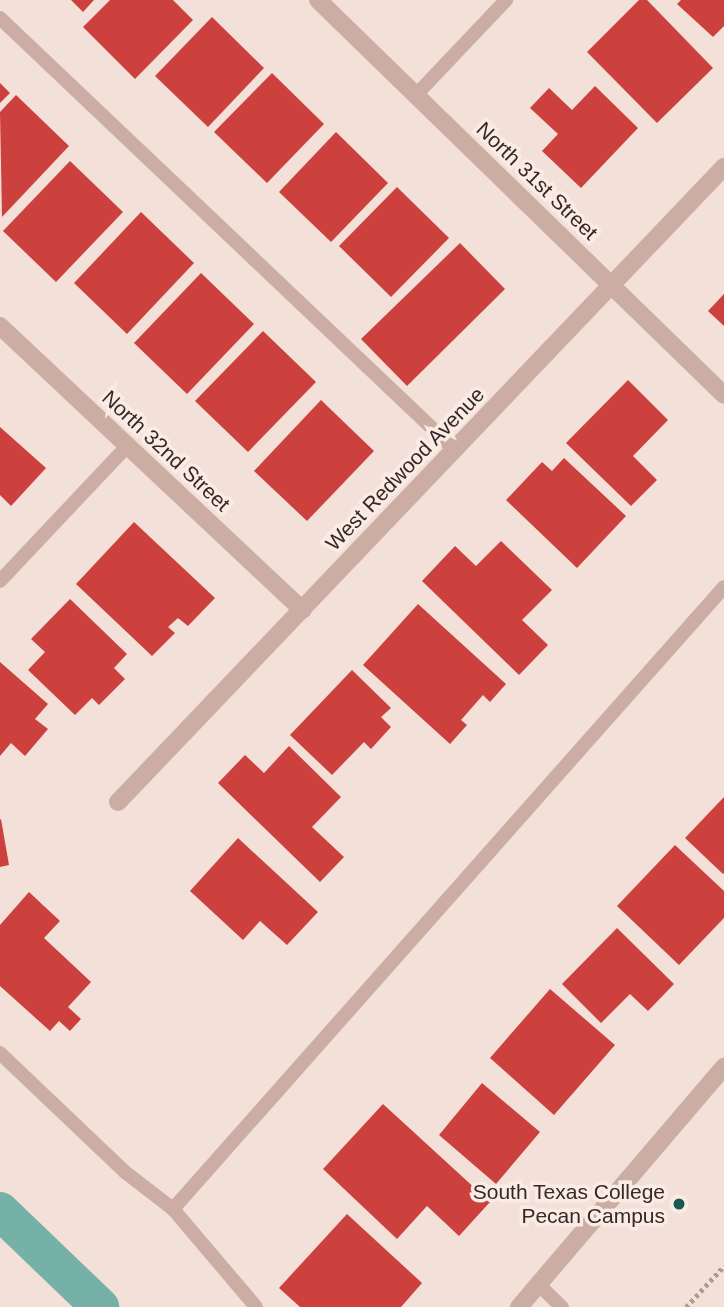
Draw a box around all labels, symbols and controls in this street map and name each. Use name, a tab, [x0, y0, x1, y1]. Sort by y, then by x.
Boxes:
street label: North 31st Street	[471, 117, 603, 245]
street label: West Redwood Avenue	[320, 382, 490, 556]
street label: North 32nd Street	[97, 385, 235, 517]
place label: South Texas College Pecan Campus	[472, 1179, 665, 1229]
marker: South Texas College Pecan Campus	[671, 1196, 687, 1212]

